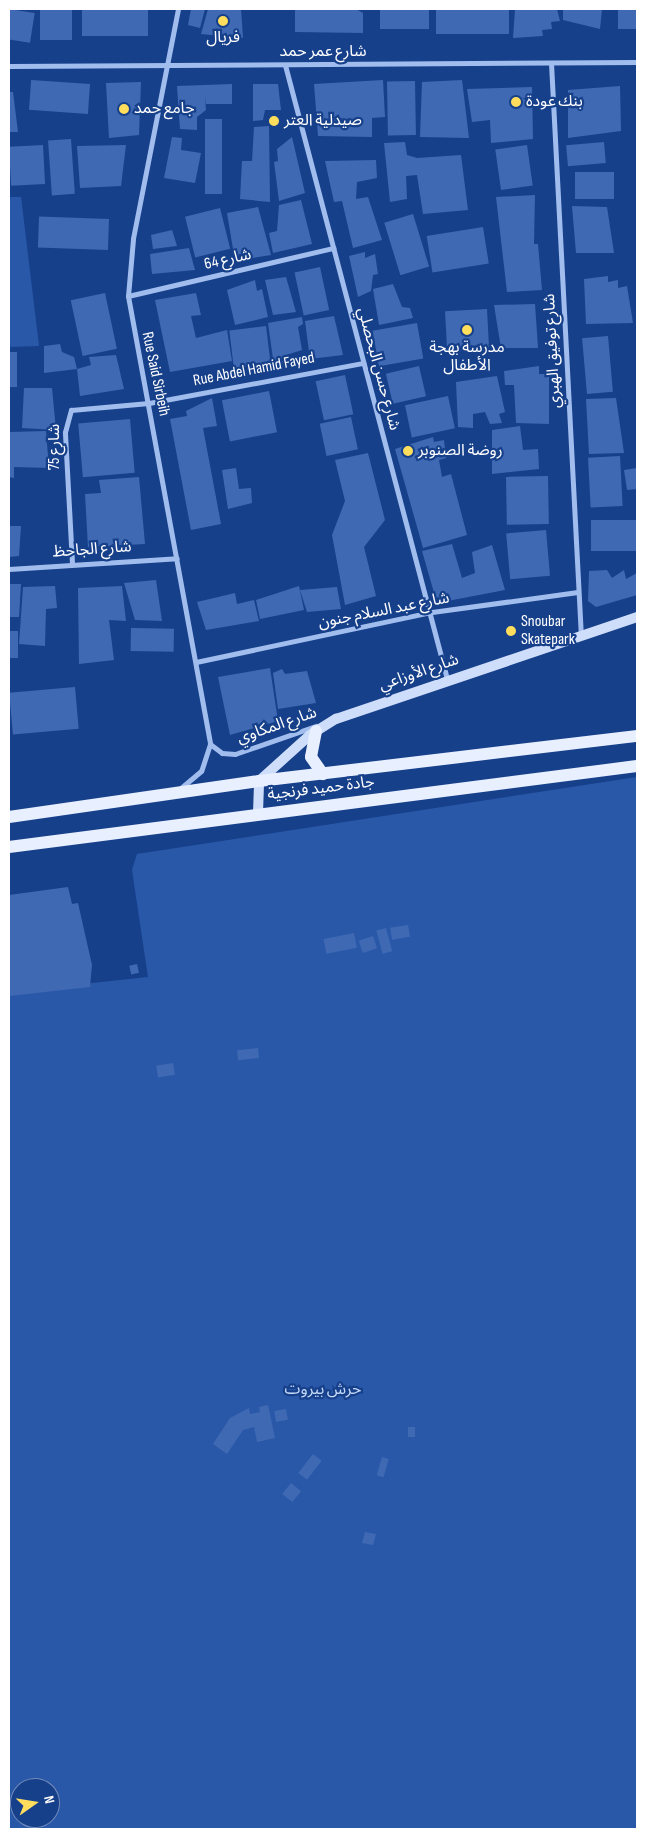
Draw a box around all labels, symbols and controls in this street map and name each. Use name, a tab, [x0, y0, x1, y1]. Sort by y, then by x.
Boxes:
marker: فريال	[217, 15, 229, 27]
place label: فريال	[206, 28, 240, 48]
street label: شارع عمر حمد	[279, 42, 367, 62]
place label: بنك عودة	[526, 92, 583, 112]
marker: بنك عودة	[510, 96, 522, 108]
place label: جامع حمد	[134, 99, 195, 119]
marker: جامع حمد	[118, 103, 130, 115]
place label: صيدلية العتر	[284, 111, 362, 131]
marker: صيدلية العتر	[268, 115, 280, 127]
street label: شارع 64	[203, 245, 253, 275]
street label: شارع توفيق الهبري	[540, 293, 566, 409]
street label: شارع حسن البحصلي	[352, 305, 404, 433]
marker: مدرسة بهجة الأطفال	[461, 324, 473, 336]
street label: Rue Said Sirbeih	[137, 330, 173, 418]
place label: مدرسة بهجة الأطفال	[429, 338, 505, 376]
street label: Rue Abdel Hamid Fayed	[192, 349, 316, 391]
street label: شارع 75	[45, 424, 65, 470]
place label: روضة الصنوبر	[418, 441, 503, 461]
marker: روضة الصنوبر	[402, 445, 414, 457]
street label: شارع الجاحظ	[52, 538, 132, 562]
street label: شارع عبد السلام جنون	[317, 589, 451, 633]
place label: Snoubar Skatepark	[521, 612, 575, 650]
marker: Snoubar Skatepark	[505, 625, 517, 637]
street label: شارع الأوزاعي	[377, 650, 461, 696]
street label: شارع المكاوي	[235, 703, 319, 749]
street label: جادة حميد فرنجية	[266, 773, 376, 805]
park label: حرش بيروت	[285, 1380, 361, 1400]
north arrow	[10, 1778, 60, 1828]
text: N	[40, 1794, 58, 1805]

